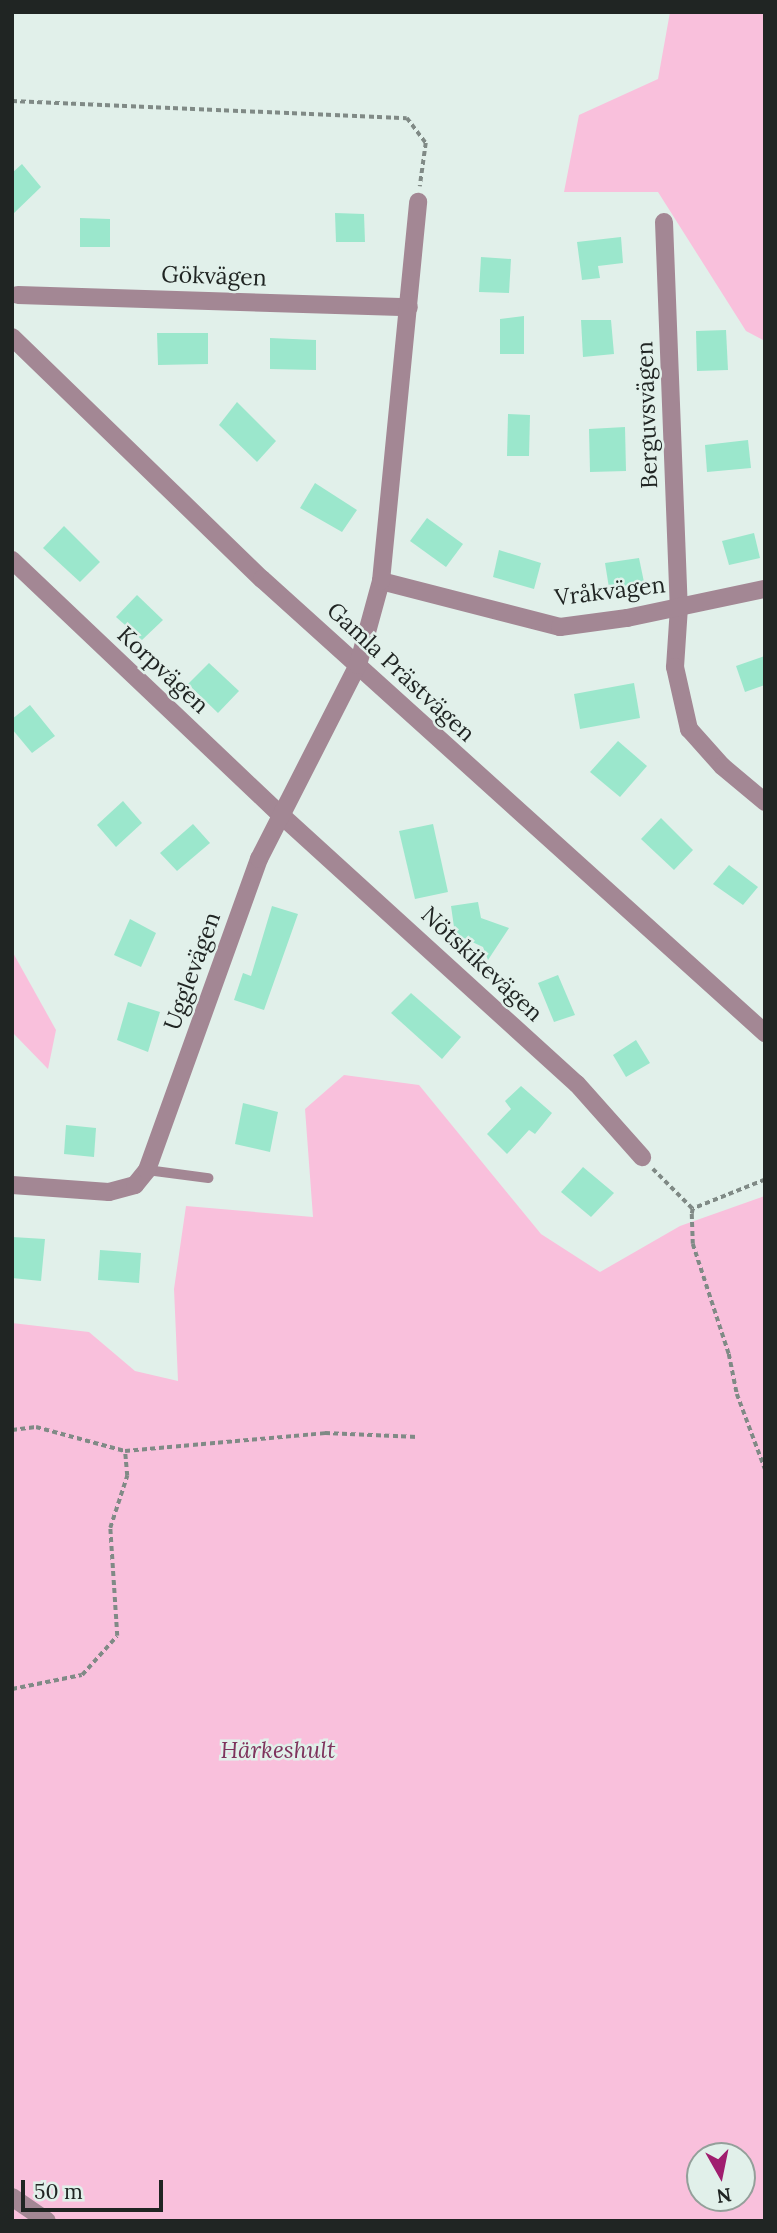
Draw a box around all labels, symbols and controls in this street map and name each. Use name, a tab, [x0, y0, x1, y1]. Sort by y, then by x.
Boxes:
street label: Gökvägen	[161, 260, 267, 292]
street label: Berguvsvägen	[631, 341, 663, 489]
street label: Vråkvägen	[553, 571, 667, 611]
street label: Gamla Prästvägen	[321, 596, 481, 748]
street label: Korpvägen	[112, 621, 214, 719]
street label: Nötskikevägen	[416, 901, 548, 1027]
street label: Ugglevägen	[158, 908, 226, 1034]
park label: Härkeshult	[221, 1736, 335, 1764]
north arrow	[686, 2142, 756, 2212]
scale bar	[24, 2166, 166, 2210]
text: 50 m	[34, 2178, 83, 2205]
text: N	[715, 2183, 733, 2209]

